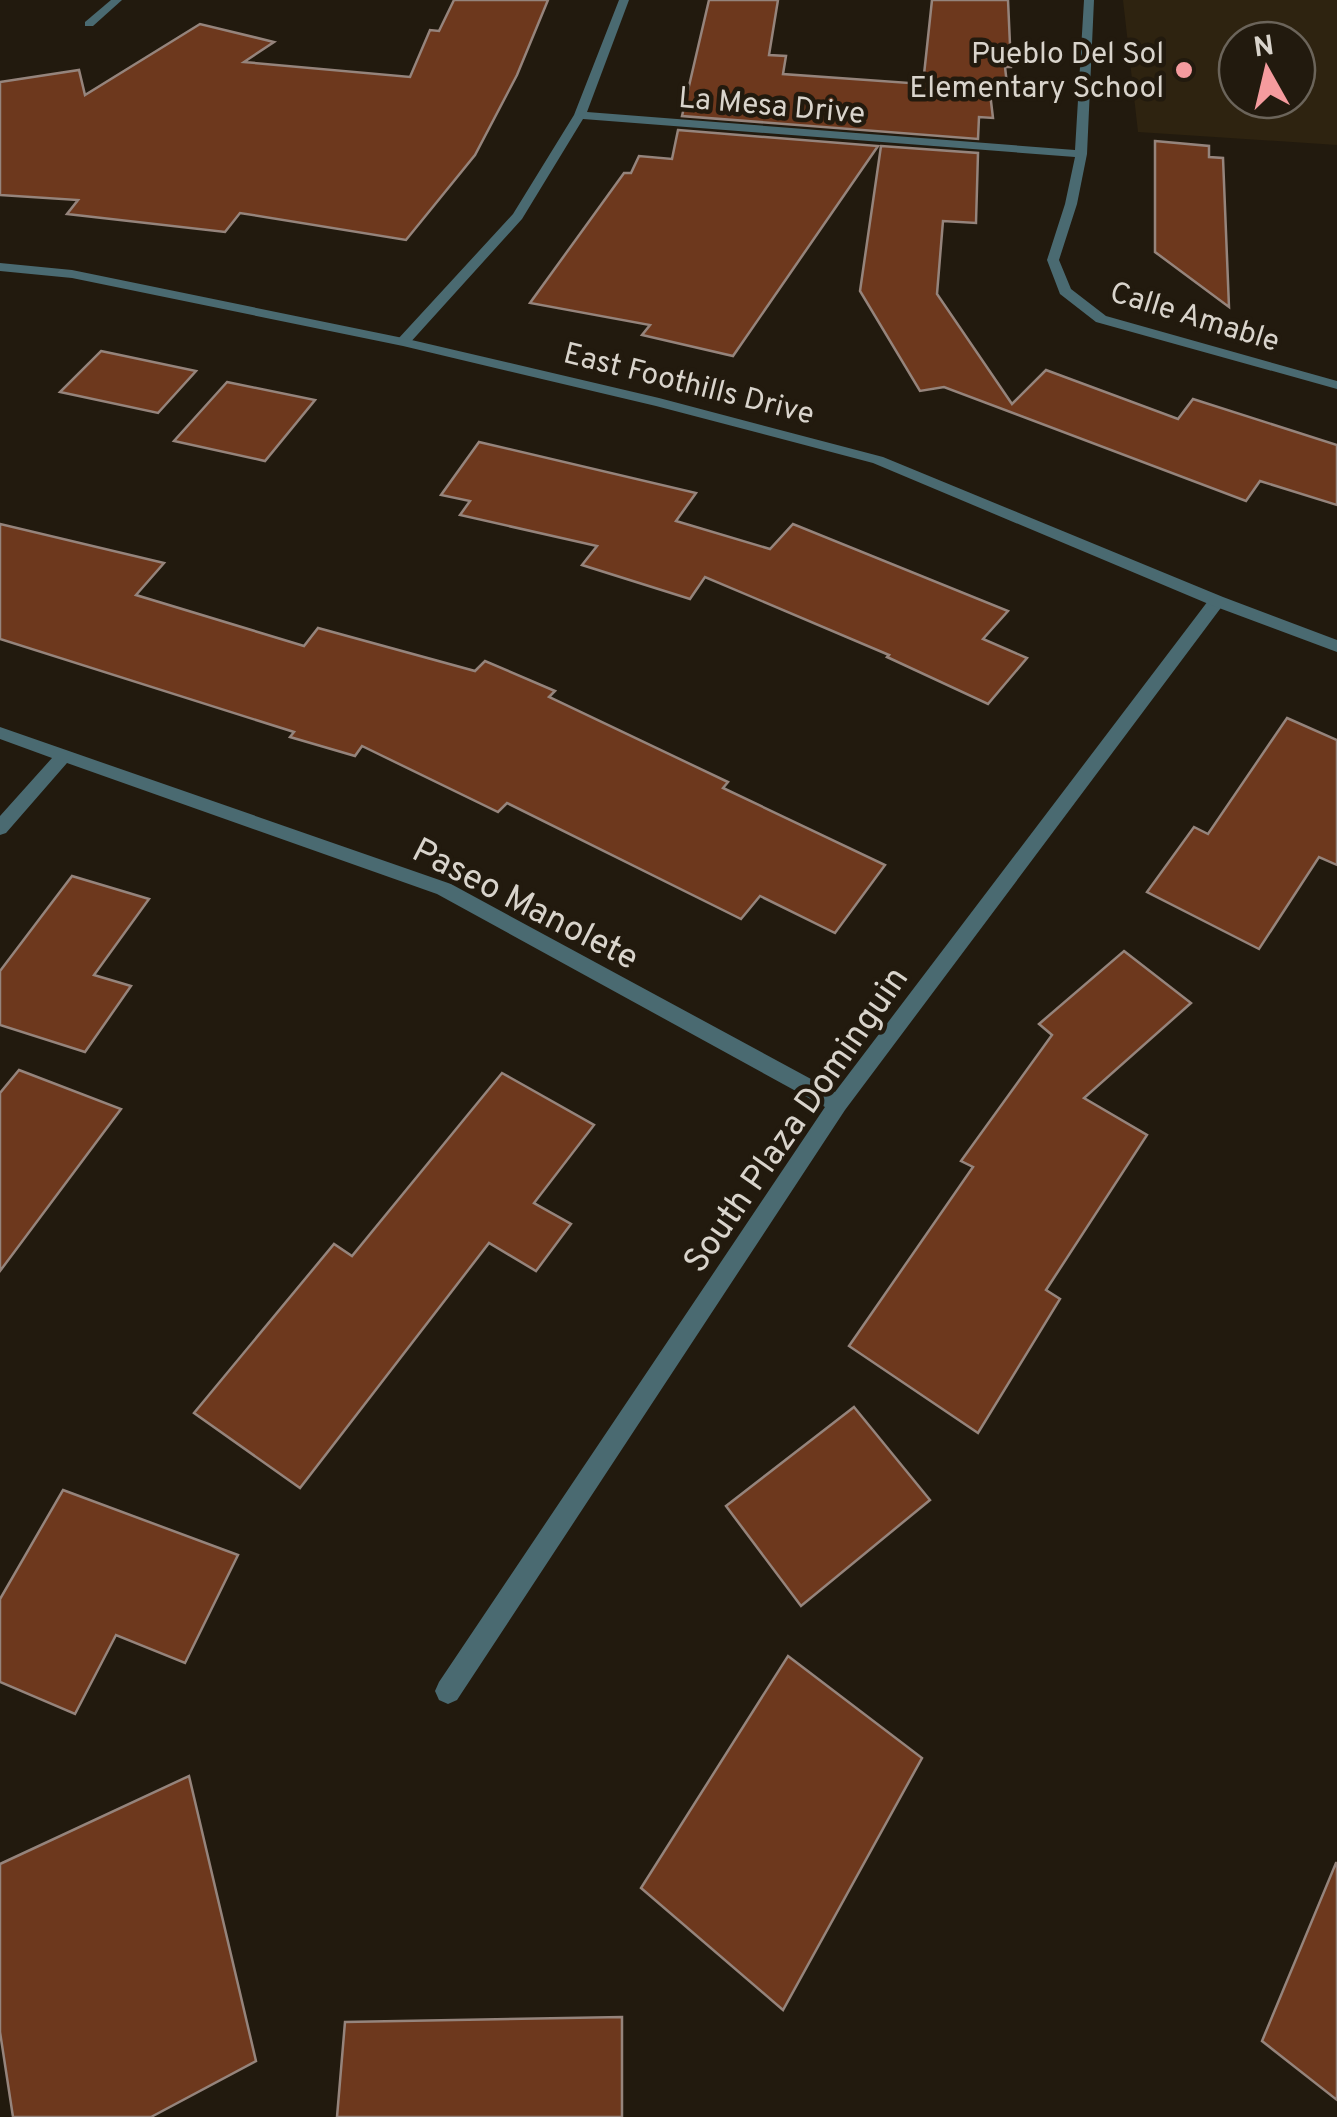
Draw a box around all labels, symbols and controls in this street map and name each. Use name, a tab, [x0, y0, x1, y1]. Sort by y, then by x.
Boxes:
north arrow	[1217, 20, 1317, 120]
text: N	[1251, 29, 1276, 67]
place label: Pueblo Del Sol Elementary School	[909, 37, 1164, 108]
marker: Pueblo Del Sol Elementary School	[1173, 59, 1195, 81]
street label: La Mesa Drive	[677, 81, 867, 134]
street label: Calle Amable	[1105, 275, 1284, 362]
street label: East Foothills Drive	[559, 336, 818, 434]
street label: Paseo Manolete	[404, 830, 645, 982]
street label: South Plaza Dominguin	[675, 959, 920, 1282]

